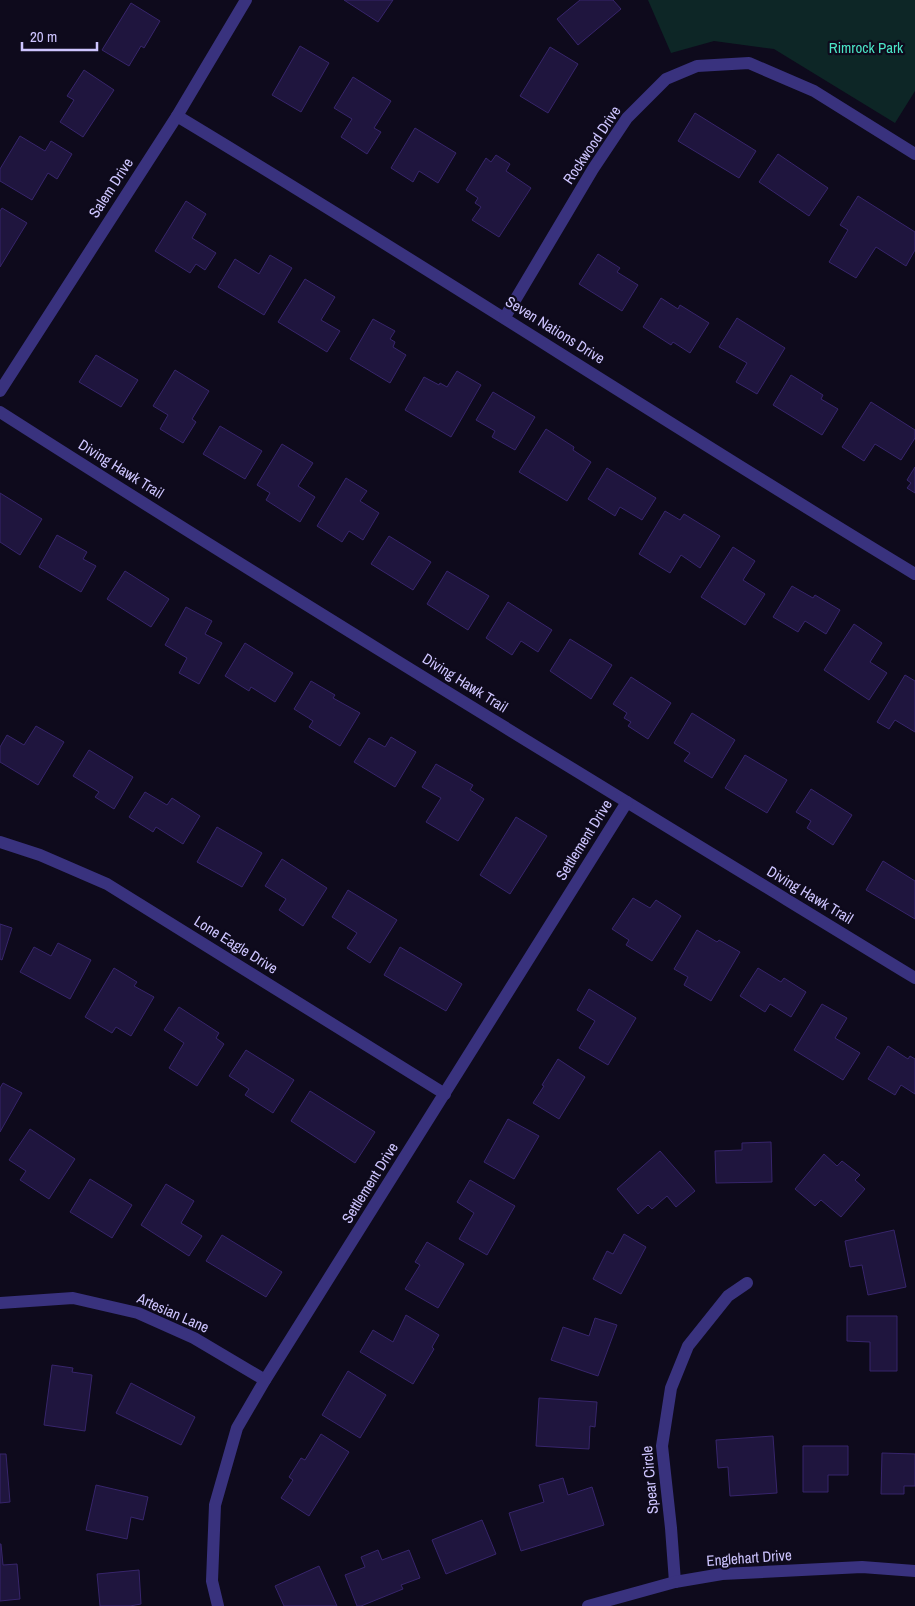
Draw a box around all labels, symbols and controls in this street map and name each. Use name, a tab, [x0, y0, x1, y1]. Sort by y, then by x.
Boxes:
scale bar	[22, 20, 98, 52]
text: 20 m	[30, 26, 57, 47]
park label: Rimrock Park	[829, 37, 904, 58]
street label: Rockwood Drive	[558, 101, 626, 188]
street label: Salem Drive	[83, 154, 138, 222]
street label: Seven Nations Drive	[502, 291, 609, 369]
street label: Diving Hawk Trail	[75, 434, 168, 503]
street label: Diving Hawk Trail	[419, 648, 512, 717]
street label: Settlement Drive	[550, 795, 617, 884]
street label: Diving Hawk Trail	[763, 861, 857, 929]
street label: Lone Eagle Drive	[190, 910, 282, 979]
street label: Settlement Drive	[336, 1138, 403, 1227]
street label: Artesian Lane	[133, 1287, 213, 1338]
street label: Spear Circle	[636, 1445, 663, 1515]
street label: Englehart Drive	[706, 1544, 792, 1571]

